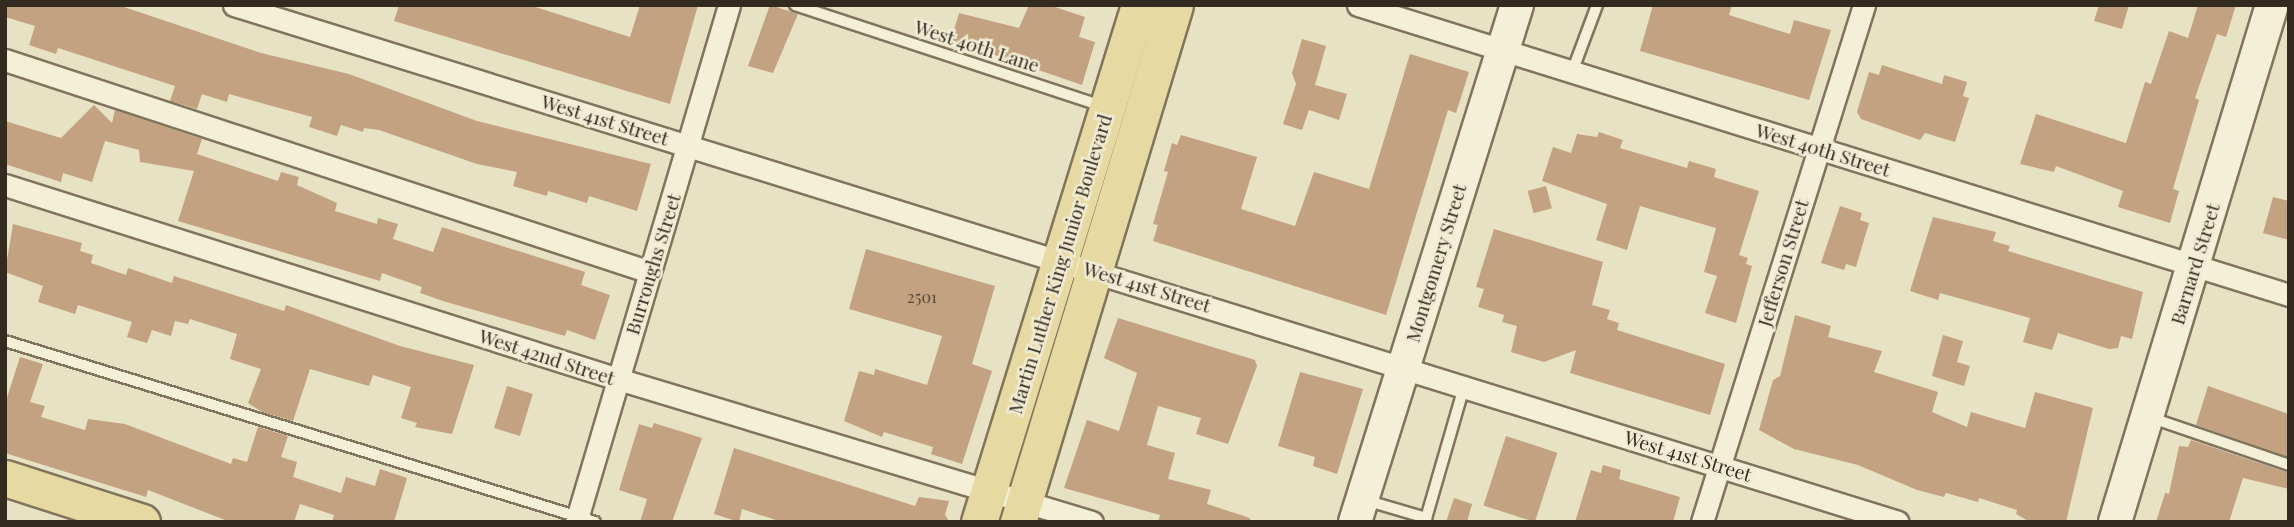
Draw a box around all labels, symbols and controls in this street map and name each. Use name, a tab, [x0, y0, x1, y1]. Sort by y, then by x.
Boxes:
street label: West 40th Lane	[911, 15, 1043, 77]
street label: West 41st Street	[538, 90, 672, 150]
street label: Martin Luther King Junior Boulevard	[1003, 111, 1117, 417]
street label: West 40th Street	[1753, 119, 1893, 181]
street label: Montgomery Street	[1401, 181, 1471, 345]
street label: Burroughs Street	[621, 191, 685, 337]
street label: Jefferson Street	[1753, 197, 1813, 329]
street label: Barnard Street	[2166, 201, 2224, 327]
street label: West 41st Street	[1080, 257, 1214, 317]
house number: 2501	[907, 287, 937, 307]
street label: West 42nd Street	[476, 324, 618, 390]
street label: West 41st Street	[1621, 426, 1755, 486]

